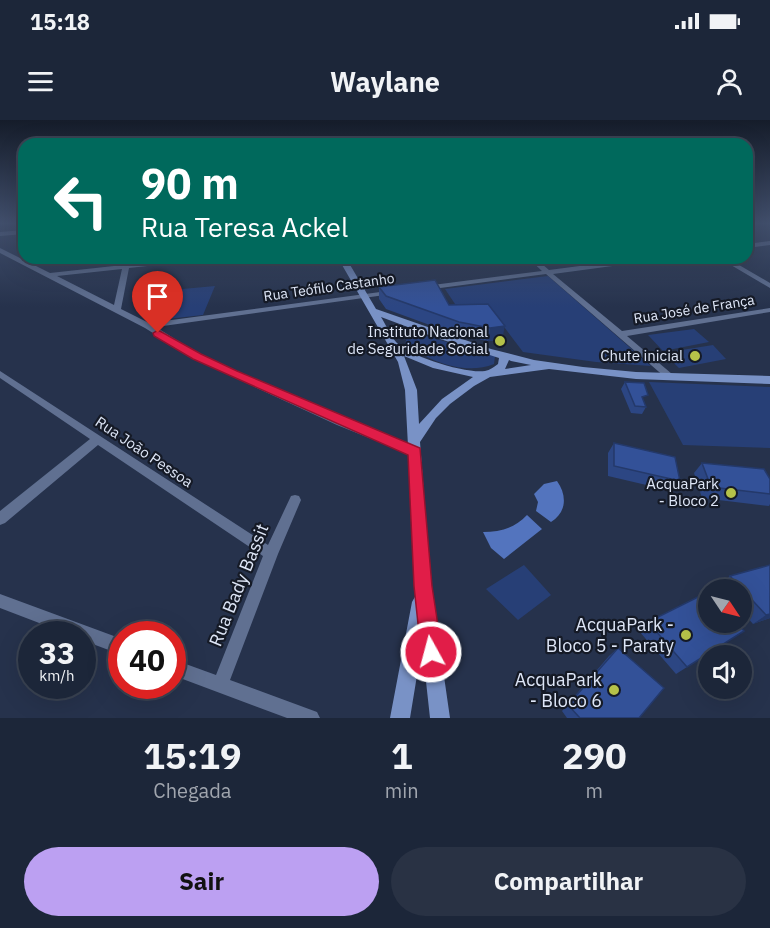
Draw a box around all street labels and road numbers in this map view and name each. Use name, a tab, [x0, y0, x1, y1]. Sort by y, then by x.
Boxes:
street label: Rua Teófilo Castanho	[262, 269, 396, 305]
street label: Rua José de França	[632, 290, 756, 327]
street label: Rua João Pessoa	[92, 412, 197, 491]
street label: Rua Bady Bassit	[203, 520, 274, 650]

